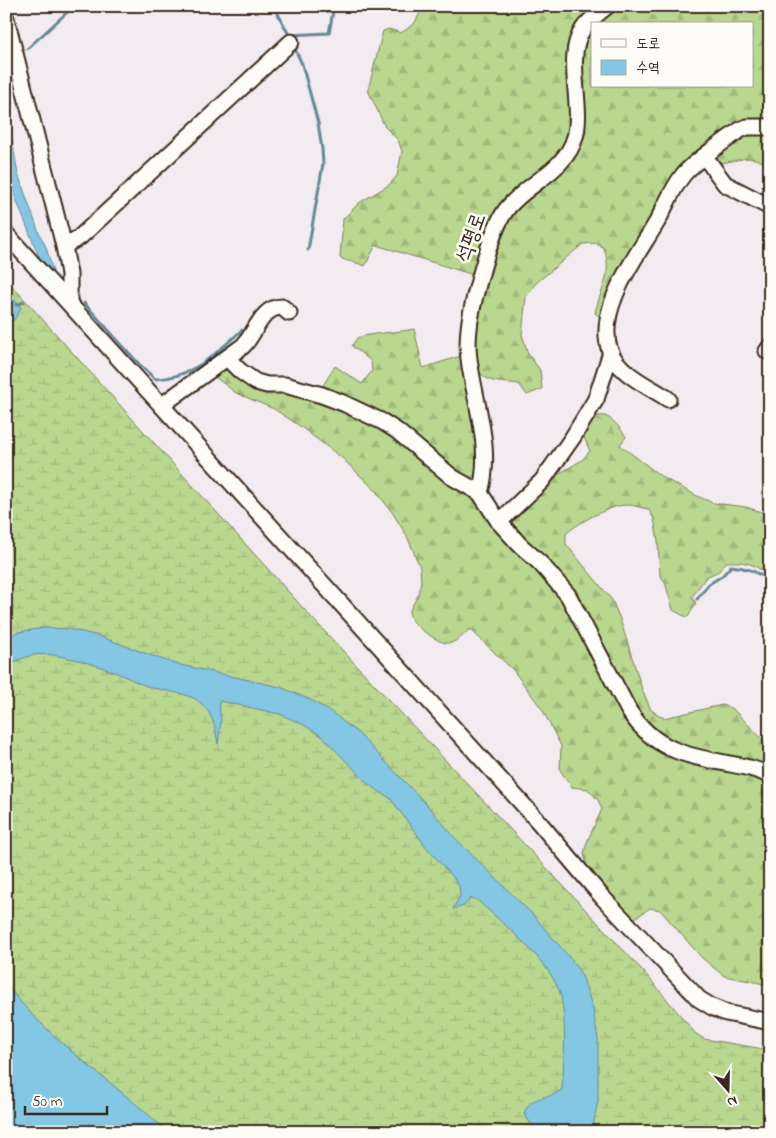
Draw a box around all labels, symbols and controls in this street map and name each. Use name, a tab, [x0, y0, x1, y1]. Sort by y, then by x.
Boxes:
legend	[591, 22, 754, 88]
text: 도로	[636, 33, 660, 55]
text: 수역	[636, 57, 660, 79]
street label: 석평로	[449, 209, 495, 267]
north arrow	[704, 1066, 754, 1116]
scale bar	[25, 1083, 108, 1115]
text: N	[724, 1089, 740, 1112]
text: 50 m	[32, 1091, 63, 1113]

